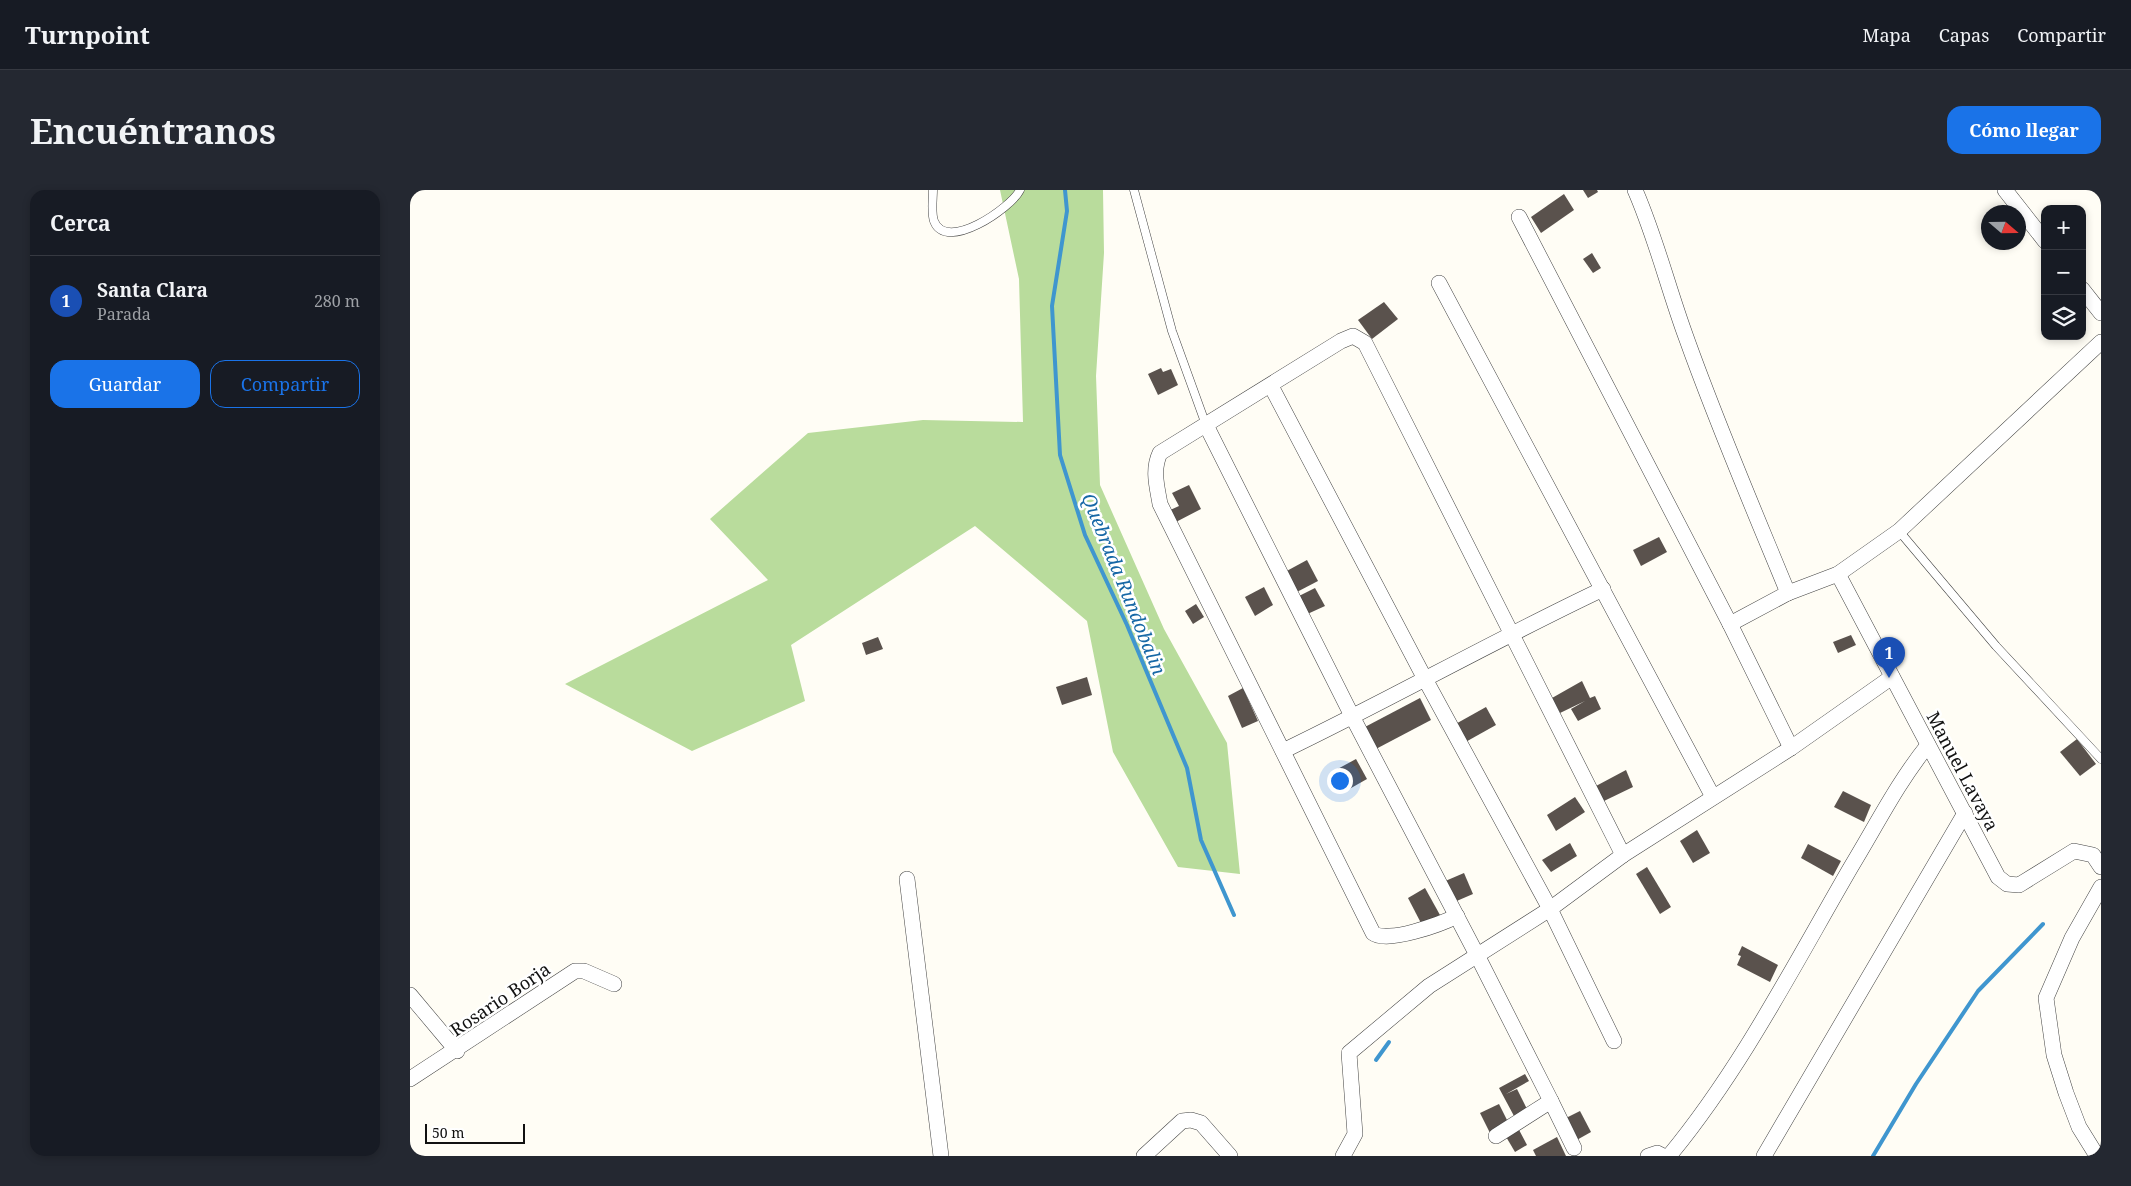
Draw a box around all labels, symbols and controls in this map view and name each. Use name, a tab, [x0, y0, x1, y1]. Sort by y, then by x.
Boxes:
text: Turnpoint	[25, 18, 150, 51]
text: Mapa	[1863, 23, 1911, 47]
text: Capas	[1939, 23, 1989, 47]
text: Compartir	[2017, 23, 2106, 47]
button: Cómo llegar	[1947, 106, 2101, 154]
text: Encuéntranos	[30, 107, 276, 154]
north arrow	[1981, 205, 2026, 250]
map controls	[2041, 205, 2086, 340]
button: +	[2041, 205, 2086, 250]
text: Cerca	[50, 209, 111, 237]
button: −	[2041, 250, 2086, 295]
text: Santa Clara	[97, 277, 208, 303]
text: 1	[61, 290, 71, 312]
text: 280 m	[314, 290, 360, 312]
button: layers	[2041, 295, 2086, 340]
text: Parada	[97, 303, 151, 325]
button: Guardar	[50, 360, 200, 408]
button: Compartir	[210, 360, 360, 408]
water label: Quebrada Rundobalin	[1076, 489, 1173, 679]
pin: 1	[1873, 637, 1905, 678]
street label: Manuel Lavaya	[1921, 707, 2005, 835]
your location	[1327, 768, 1353, 794]
street label: Rosario Borja	[445, 957, 555, 1041]
scale bar	[425, 1121, 525, 1144]
text: 50 m	[432, 1123, 465, 1142]

